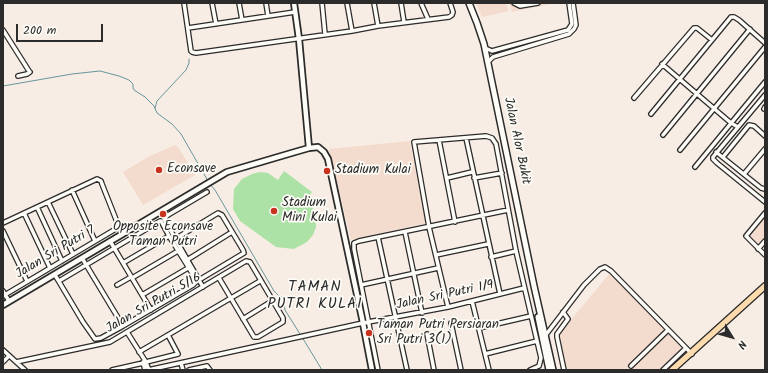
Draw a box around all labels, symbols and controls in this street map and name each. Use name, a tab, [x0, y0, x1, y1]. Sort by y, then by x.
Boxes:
scale bar	[18, 16, 105, 42]
text: 200 m	[23, 21, 56, 40]
street label: Jalan Alor Bukit	[499, 96, 533, 186]
place label: Econsave	[167, 162, 216, 178]
place label: Stadium Kulai	[335, 163, 411, 179]
marker: Econsave	[154, 165, 164, 175]
marker: Stadium Kulai	[322, 166, 332, 176]
place label: Stadium Mini Kulai	[282, 196, 337, 227]
marker: Stadium Mini Kulai	[269, 206, 279, 216]
marker: Opposite Econsave Taman Putri	[158, 209, 168, 219]
place label: Opposite Econsave Taman Putri	[113, 220, 213, 251]
street label: Jalan Sri Putri 7	[13, 223, 99, 283]
street label: Jalan Sri Putri 5/16	[104, 271, 204, 337]
street label: Jalan Sri Putri 1/9	[395, 278, 495, 314]
district label: TAMAN PUTRI KULAI	[267, 279, 363, 314]
north arrow	[712, 317, 752, 357]
place label: Taman Putri Persiaran Sri Putri 3(1)	[377, 318, 499, 349]
marker: Taman Putri Persiaran Sri Putri 3(1)	[364, 328, 374, 338]
text: N	[732, 336, 751, 352]

